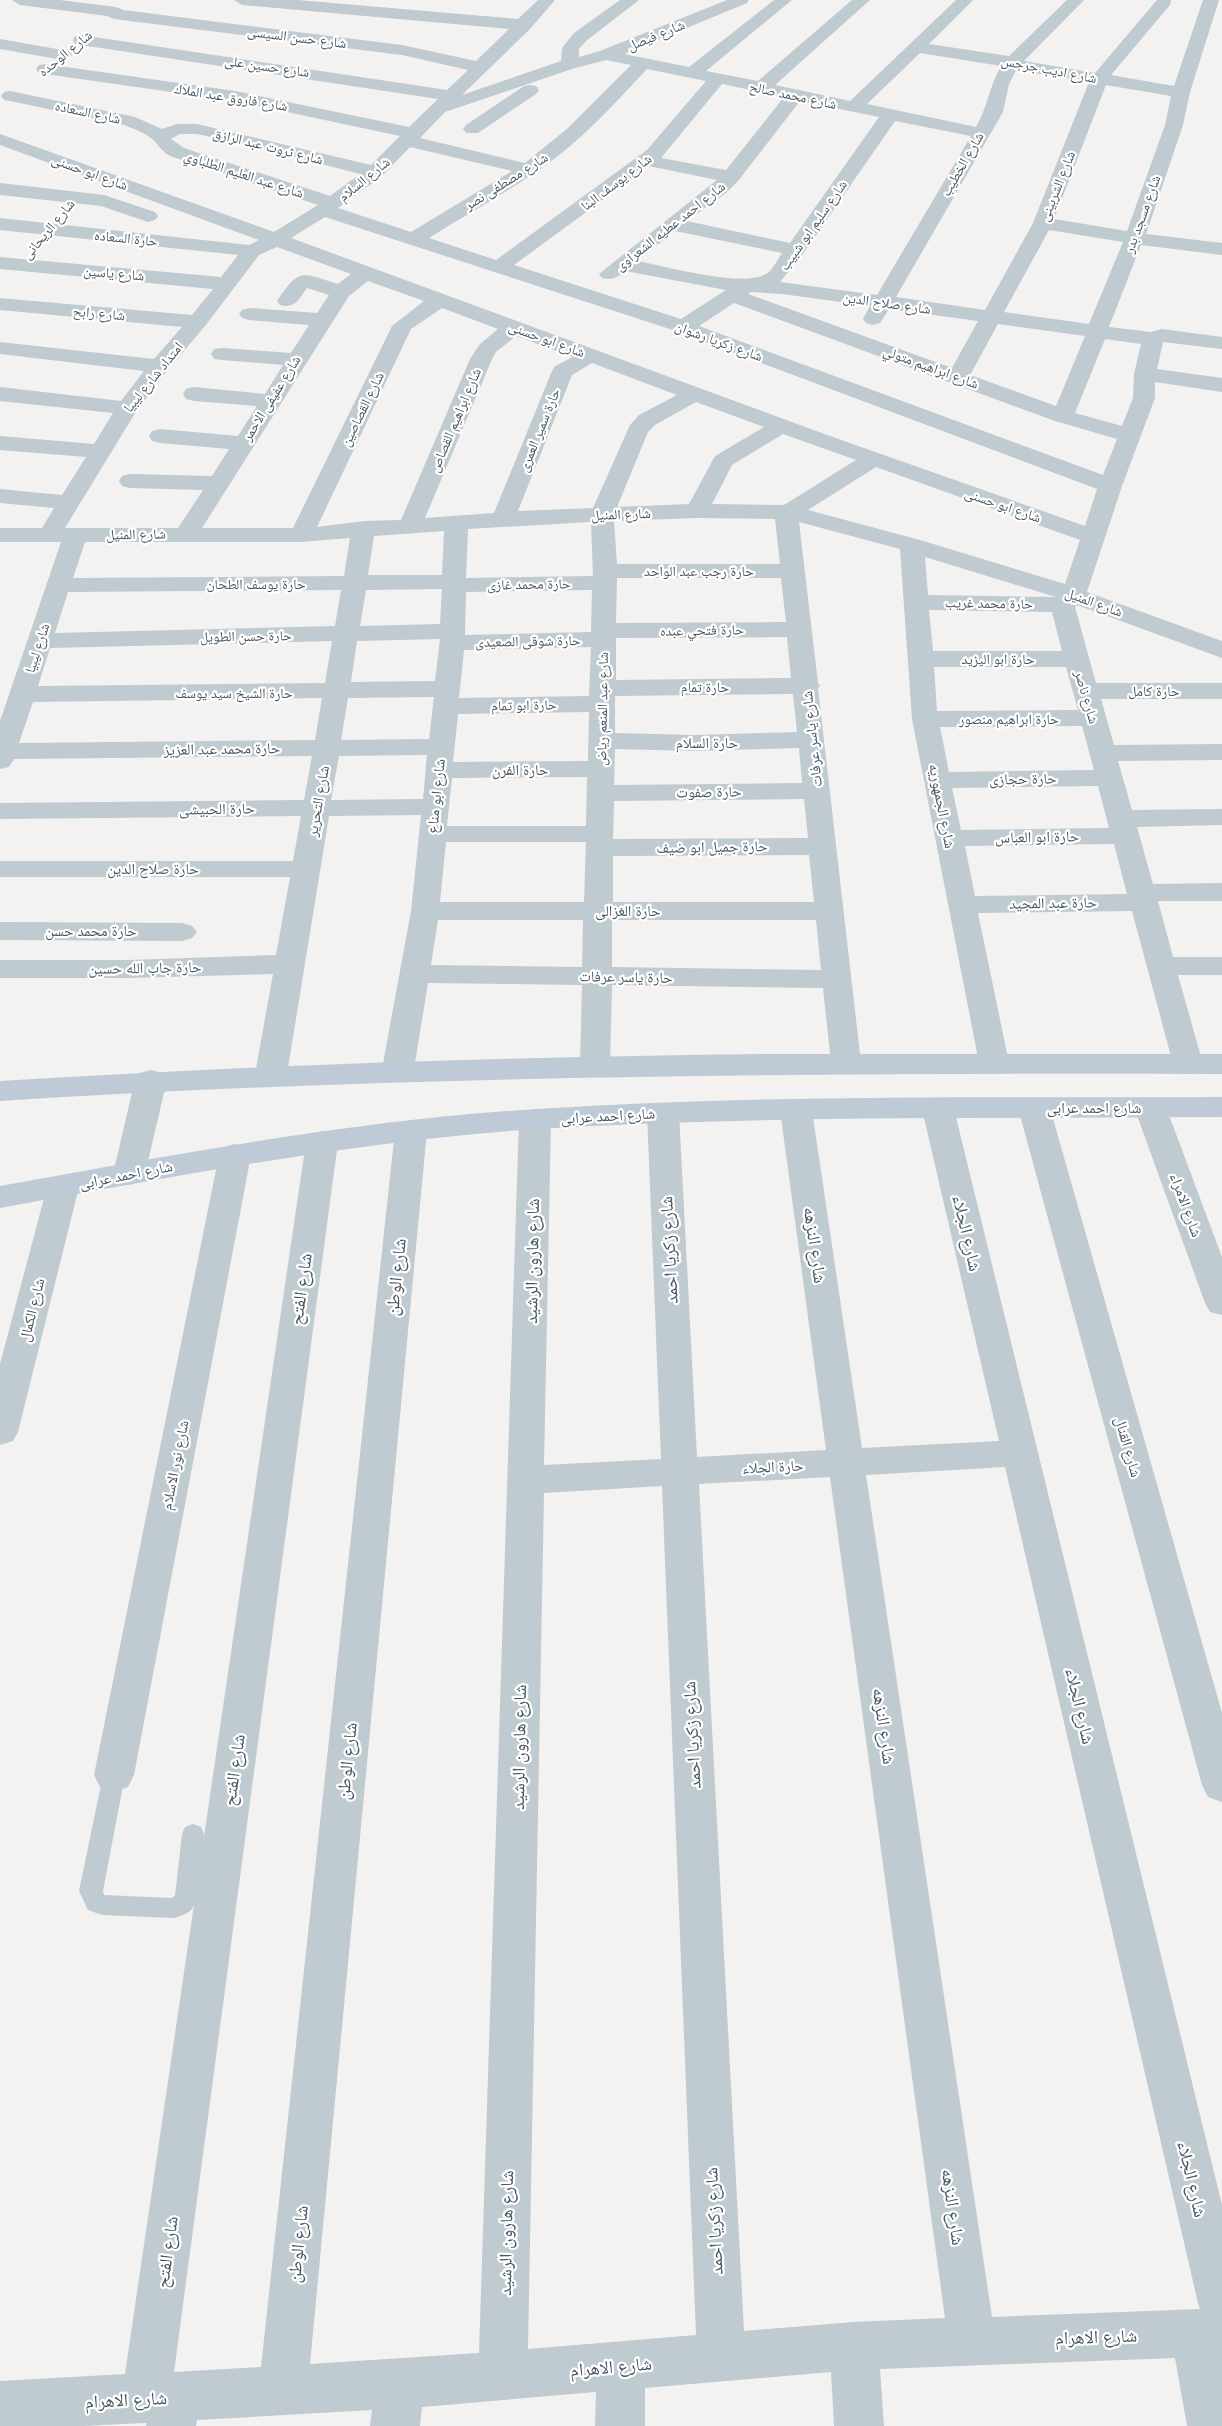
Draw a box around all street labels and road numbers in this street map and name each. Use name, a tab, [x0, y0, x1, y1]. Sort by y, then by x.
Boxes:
street label: شارع فيصل	[625, 15, 688, 56]
street label: شارع حسن السيسى	[246, 22, 348, 53]
street label: شارع الوحده	[34, 26, 96, 81]
street label: شارع حسين على	[223, 51, 311, 82]
street label: شارع اديب جرجس	[999, 51, 1098, 88]
street label: شارع محمد صالح	[747, 77, 838, 114]
street label: شارع فاروق عبد الملاك	[173, 79, 289, 116]
street label: شارع السعاده	[53, 96, 123, 129]
street label: شارع ثروت عبد الرازق	[211, 124, 325, 169]
street label: شارع الخطيب	[936, 129, 988, 200]
street label: شارع عبد العليم الطلباوي	[181, 146, 306, 204]
street label: شارع مصطفى نصر	[460, 148, 552, 215]
street label: شارع الشربينى	[1035, 148, 1080, 224]
street label: شارع ابو حسنى	[49, 150, 131, 195]
street label: شارع يوسف البنا	[577, 150, 656, 215]
street label: شارع السلام	[335, 153, 394, 206]
street label: شارع مسجد بدر	[1119, 173, 1165, 257]
street label: شارع سليم ابو شبيب	[775, 176, 852, 274]
street label: شارع احمد عطيه الشعراوى	[611, 177, 729, 276]
street label: شارع الريحانى	[18, 195, 79, 264]
street label: حارة السعاده	[93, 226, 159, 250]
street label: شارع ياسين	[83, 261, 145, 286]
street label: شارع صلاح الدين	[842, 288, 932, 319]
street label: شارع رابح	[72, 302, 126, 325]
street label: شارع ابو حسنى	[506, 317, 588, 362]
street label: شارع زكريا رشوان	[672, 317, 765, 366]
street label: امتداد شارع ليبيا	[119, 338, 188, 416]
street label: شارع ابراهيم متولي	[880, 341, 981, 395]
street label: شارع عفيفى الاحمر	[237, 352, 305, 446]
street label: شارع ابراهيم القصاص	[425, 365, 486, 475]
street label: شارع القصاصين	[336, 369, 389, 450]
street label: حارة سمير العمرى	[514, 385, 564, 475]
street label: شارع ابو حسنى	[962, 484, 1044, 527]
street label: شارع المنيل	[591, 504, 651, 525]
street label: شارع المنيل	[106, 524, 166, 545]
street label: حارة رجب عبد الواحد	[644, 562, 754, 580]
street label: حارة محمد غازى	[487, 574, 571, 594]
street label: حارة يوسف الطحان	[206, 575, 306, 593]
street label: شارع المنيل	[1062, 583, 1125, 622]
street label: حارة محمد غريب	[945, 593, 1033, 613]
street label: حارة فتحي عبده	[660, 620, 744, 642]
street label: شارع ليبيا	[21, 621, 54, 675]
street label: حارة حسن الطويل	[200, 626, 292, 646]
street label: حارة شوقى الصعيدى	[475, 631, 581, 651]
street label: حارة ابو اليزيد	[961, 650, 1035, 668]
street label: شارع عبد المنعم رياض	[592, 652, 613, 766]
street label: شارع ناصر	[1070, 667, 1103, 726]
street label: حارة تمام	[681, 678, 729, 697]
street label: حارة كامل	[1128, 682, 1180, 700]
street label: حارة الشيخ سيد يوسف	[175, 684, 293, 703]
street label: شارع ياسر عرفات	[797, 690, 827, 788]
street label: حارة ابو تمام	[491, 695, 557, 716]
street label: حارة ابراهيم منصور	[958, 710, 1059, 729]
street label: حارة السلام	[676, 733, 739, 753]
street label: حارة محمد عبد العزيز	[163, 738, 281, 760]
street label: شارع ابو مناع	[422, 757, 450, 834]
street label: حارة الفرن	[492, 760, 549, 780]
street label: شارع الجمهوريه	[924, 762, 960, 850]
street label: شارع التحرير	[302, 764, 334, 839]
street label: حارة حجازى	[989, 768, 1057, 790]
street label: حارة صفوت	[676, 781, 742, 803]
street label: حارة الحبيشى	[179, 798, 256, 820]
street label: حارة ابو العباس	[995, 826, 1080, 848]
street label: حارة جميل ابو ضيف	[656, 836, 768, 858]
street label: حارة صلاح الدين	[107, 859, 199, 879]
street label: حارة عبد المجيد	[1009, 892, 1097, 914]
street label: حارة الغزالى	[595, 901, 661, 921]
street label: حارة محمد حسن	[45, 921, 137, 941]
street label: حارة جاب الله حسين	[88, 957, 202, 979]
street label: حارة ياسر عرفات	[579, 966, 673, 988]
street label: شارع احمد عرابى	[1047, 1098, 1141, 1118]
street label: شارع احمد عرابى	[560, 1104, 656, 1128]
street label: شارع احمد عرابى	[78, 1156, 174, 1194]
street label: شارع الامراء	[1165, 1170, 1207, 1240]
street label: شارع الجلاء	[947, 1192, 987, 1274]
street label: شارع زكريا احمد	[654, 1195, 684, 1305]
street label: شارع هارون الرشيد	[519, 1198, 545, 1324]
street label: شارع النزهه	[798, 1205, 832, 1285]
street label: شارع الوطن	[380, 1237, 412, 1317]
street label: شارع الفتح	[284, 1251, 318, 1327]
street label: شارع الكمال	[14, 1276, 50, 1344]
street label: شارع القنال	[1110, 1414, 1146, 1480]
street label: شارع نور الاسلام	[156, 1418, 194, 1512]
street label: حارة الجلاء	[742, 1455, 805, 1479]
street label: شارع الجلاء	[1060, 1665, 1100, 1747]
street label: شارع زكريا احمد	[677, 1680, 707, 1790]
street label: شارع هارون الرشيد	[506, 1684, 532, 1810]
street label: شارع النزهه	[867, 1686, 901, 1766]
street label: شارع الوطن	[331, 1721, 363, 1801]
street label: شارع الفتح	[217, 1732, 251, 1808]
street label: شارع الجلاء	[1172, 2138, 1212, 2220]
street label: شارع زكريا احمد	[699, 2166, 729, 2276]
street label: شارع النزهه	[936, 2167, 970, 2247]
street label: شارع هارون الرشيد	[493, 2170, 519, 2296]
street label: شارع الوطن	[282, 2204, 314, 2284]
street label: شارع الفتح	[150, 2214, 184, 2290]
street label: شارع الاهرام	[1055, 2324, 1137, 2350]
street label: شارع الاهرام	[569, 2351, 653, 2383]
street label: شارع الاهرام	[84, 2386, 168, 2414]

